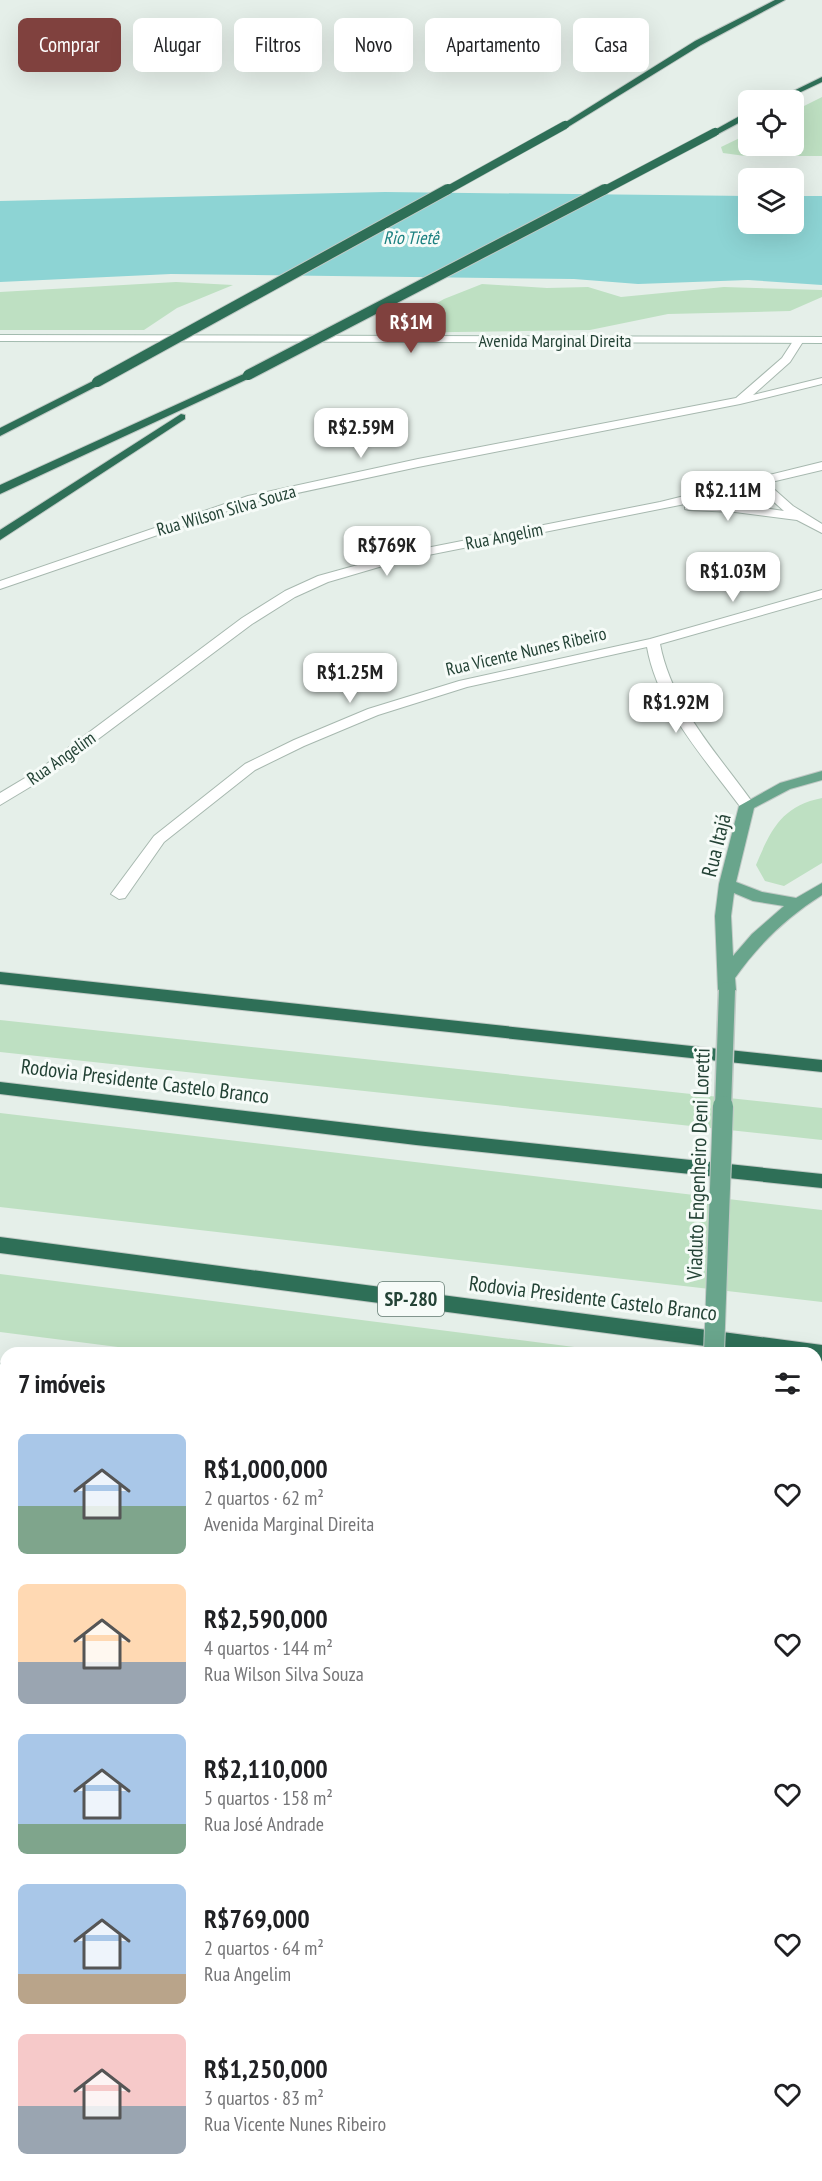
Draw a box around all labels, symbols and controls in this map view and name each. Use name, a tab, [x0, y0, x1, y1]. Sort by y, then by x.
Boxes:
chip: Comprar	[18, 18, 121, 72]
chip: Alugar	[133, 18, 222, 72]
chip: Filtros	[234, 18, 322, 72]
chip: Novo	[334, 18, 413, 72]
chip: Apartamento	[425, 18, 561, 72]
chip: Casa	[573, 18, 649, 72]
map controls	[738, 90, 804, 234]
button: locate	[738, 90, 804, 156]
button: layers	[738, 168, 804, 234]
water label: Rio Tietê	[383, 226, 440, 249]
pin: R$1M	[375, 303, 447, 354]
text: R$1M	[390, 309, 432, 335]
street label: Avenida Marginal Direita	[478, 329, 632, 352]
pin: R$2.59M	[306, 408, 416, 459]
text: R$2.59M	[328, 414, 394, 440]
pin: R$2.11M	[673, 471, 783, 522]
text: R$2.11M	[695, 477, 761, 503]
street label: Rua Wilson Silva Souza	[154, 479, 298, 541]
street label: Rua Angelim	[463, 517, 545, 555]
pin: R$769K	[338, 526, 436, 577]
text: R$769K	[358, 532, 416, 558]
pin: R$1.03M	[678, 552, 788, 603]
text: R$1.03M	[700, 558, 766, 584]
street label: Rua Vicente Nunes Ribeiro	[444, 621, 609, 681]
pin: R$1.25M	[295, 653, 405, 704]
text: R$1.25M	[317, 659, 383, 685]
pin: R$1.92M	[621, 683, 731, 734]
text: R$1.92M	[643, 689, 709, 715]
street label: Rua Angelim	[22, 726, 100, 790]
street label: Rua Itajá	[695, 811, 737, 879]
street label: Viaduto Engenheiro Deni Loretti	[680, 1047, 716, 1282]
street label: Rodovia Presidente Castelo Branco	[20, 1052, 270, 1110]
street label: Rodovia Presidente Castelo Branco	[468, 1269, 718, 1327]
road number: SP-280	[378, 1282, 444, 1316]
text: 7 imóveis	[18, 1367, 105, 1400]
icon: filters	[771, 1367, 804, 1400]
text: R$1,000,000	[204, 1452, 328, 1485]
icon: home	[66, 1458, 138, 1530]
icon: heart	[771, 1478, 804, 1511]
text: 2 quartos · 62 m²	[204, 1485, 324, 1511]
text: Avenida Marginal Direita	[204, 1511, 374, 1537]
text: R$2,590,000	[204, 1602, 328, 1635]
icon: home	[66, 1608, 138, 1680]
icon: heart	[771, 1628, 804, 1661]
text: 4 quartos · 144 m²	[204, 1635, 333, 1661]
text: Rua Wilson Silva Souza	[204, 1661, 364, 1687]
text: R$2,110,000	[204, 1752, 328, 1785]
icon: home	[66, 1758, 138, 1830]
icon: heart	[771, 1778, 804, 1811]
text: 5 quartos · 158 m²	[204, 1785, 333, 1811]
text: Rua José Andrade	[204, 1811, 324, 1837]
text: R$769,000	[204, 1902, 310, 1935]
icon: home	[66, 1908, 138, 1980]
icon: heart	[771, 1928, 804, 1961]
text: 2 quartos · 64 m²	[204, 1935, 324, 1961]
text: Rua Angelim	[204, 1961, 291, 1987]
text: R$1,250,000	[204, 2052, 328, 2085]
icon: home	[66, 2058, 138, 2130]
icon: heart	[771, 2078, 804, 2111]
text: 3 quartos · 83 m²	[204, 2085, 324, 2111]
text: Rua Vicente Nunes Ribeiro	[204, 2111, 386, 2137]

